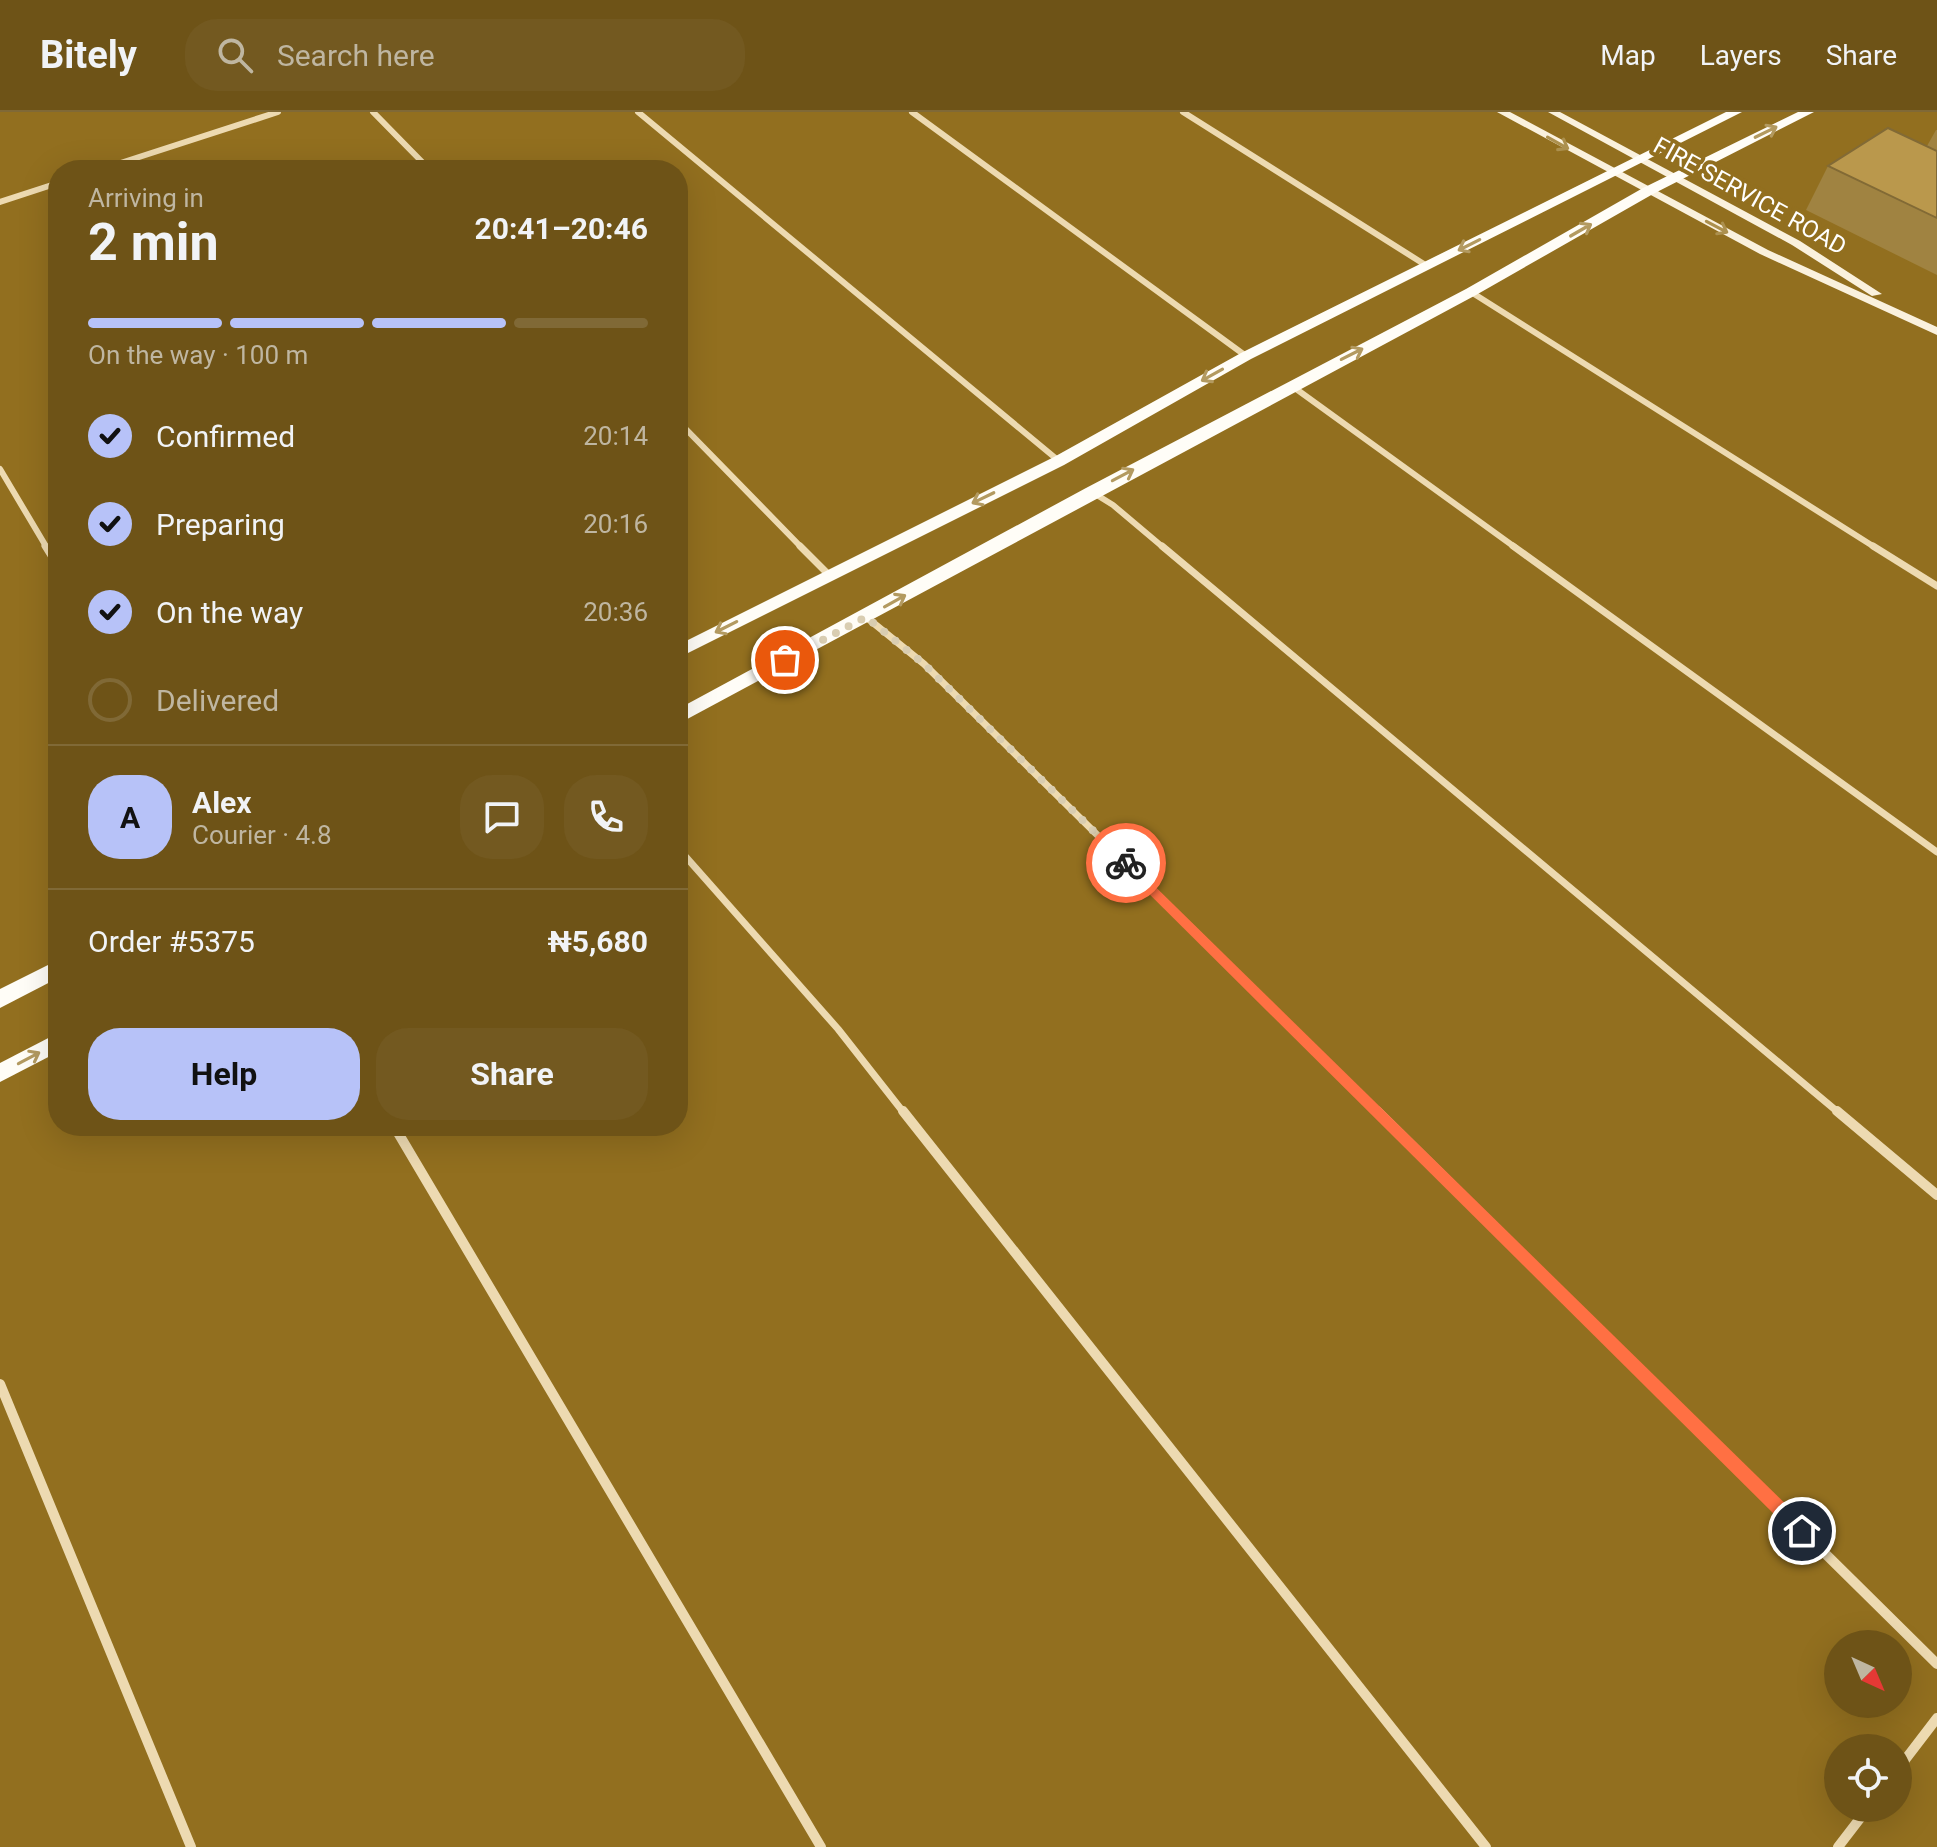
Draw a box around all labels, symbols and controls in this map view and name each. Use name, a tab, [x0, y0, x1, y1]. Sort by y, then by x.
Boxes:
search box	[185, 19, 745, 91]
text: Bitely	[40, 33, 137, 77]
icon: search	[213, 33, 257, 77]
text: Search here	[277, 38, 435, 73]
text: Map	[1600, 39, 1656, 72]
text: Layers	[1700, 39, 1782, 72]
text: Share	[1826, 39, 1897, 72]
one-way arrow	[1754, 124, 1778, 140]
street label: FIRE SERVICE ROAD	[1649, 131, 1851, 261]
one-way arrow	[1545, 136, 1569, 151]
text: Arriving in	[88, 183, 204, 213]
text: 20:41–20:46	[474, 211, 648, 246]
text: 2 min	[88, 212, 219, 273]
one-way arrow	[1705, 220, 1729, 236]
one-way arrow	[1569, 221, 1592, 237]
one-way arrow	[1457, 238, 1481, 253]
text: On the way · 100 m	[88, 340, 308, 370]
one-way arrow	[1340, 345, 1364, 361]
one-way arrow	[1201, 368, 1224, 384]
icon: check	[88, 414, 132, 458]
text: Confirmed	[156, 419, 295, 454]
text: 20:14	[583, 421, 648, 451]
one-way arrow	[1110, 467, 1134, 483]
one-way arrow	[971, 491, 995, 507]
icon: check	[88, 502, 132, 546]
text: Preparing	[156, 507, 285, 542]
text: 20:16	[583, 509, 648, 539]
icon: check	[88, 590, 132, 634]
one-way arrow	[883, 593, 906, 609]
text: On the way	[156, 595, 303, 630]
text: 20:36	[583, 597, 648, 627]
one-way arrow	[714, 620, 738, 636]
pin	[751, 626, 819, 694]
icon: bag	[763, 638, 807, 682]
text: Delivered	[156, 683, 279, 718]
button: chat	[460, 775, 544, 859]
button: phone	[564, 775, 648, 859]
text: Alex	[192, 785, 252, 820]
text: A	[120, 800, 140, 835]
text: Courier · 4.8	[192, 820, 332, 850]
courier	[1086, 823, 1166, 903]
icon: bike	[1104, 841, 1148, 885]
text: Order #5375	[88, 924, 255, 959]
text: ₦5,680	[547, 924, 648, 959]
button: Help	[88, 1028, 360, 1120]
button: Share	[376, 1028, 648, 1120]
one-way arrow	[17, 1049, 40, 1065]
pin	[1768, 1497, 1836, 1565]
icon: home	[1780, 1509, 1824, 1553]
north arrow	[1824, 1630, 1912, 1718]
map controls	[1824, 1630, 1912, 1822]
button: locate	[1824, 1734, 1912, 1822]

